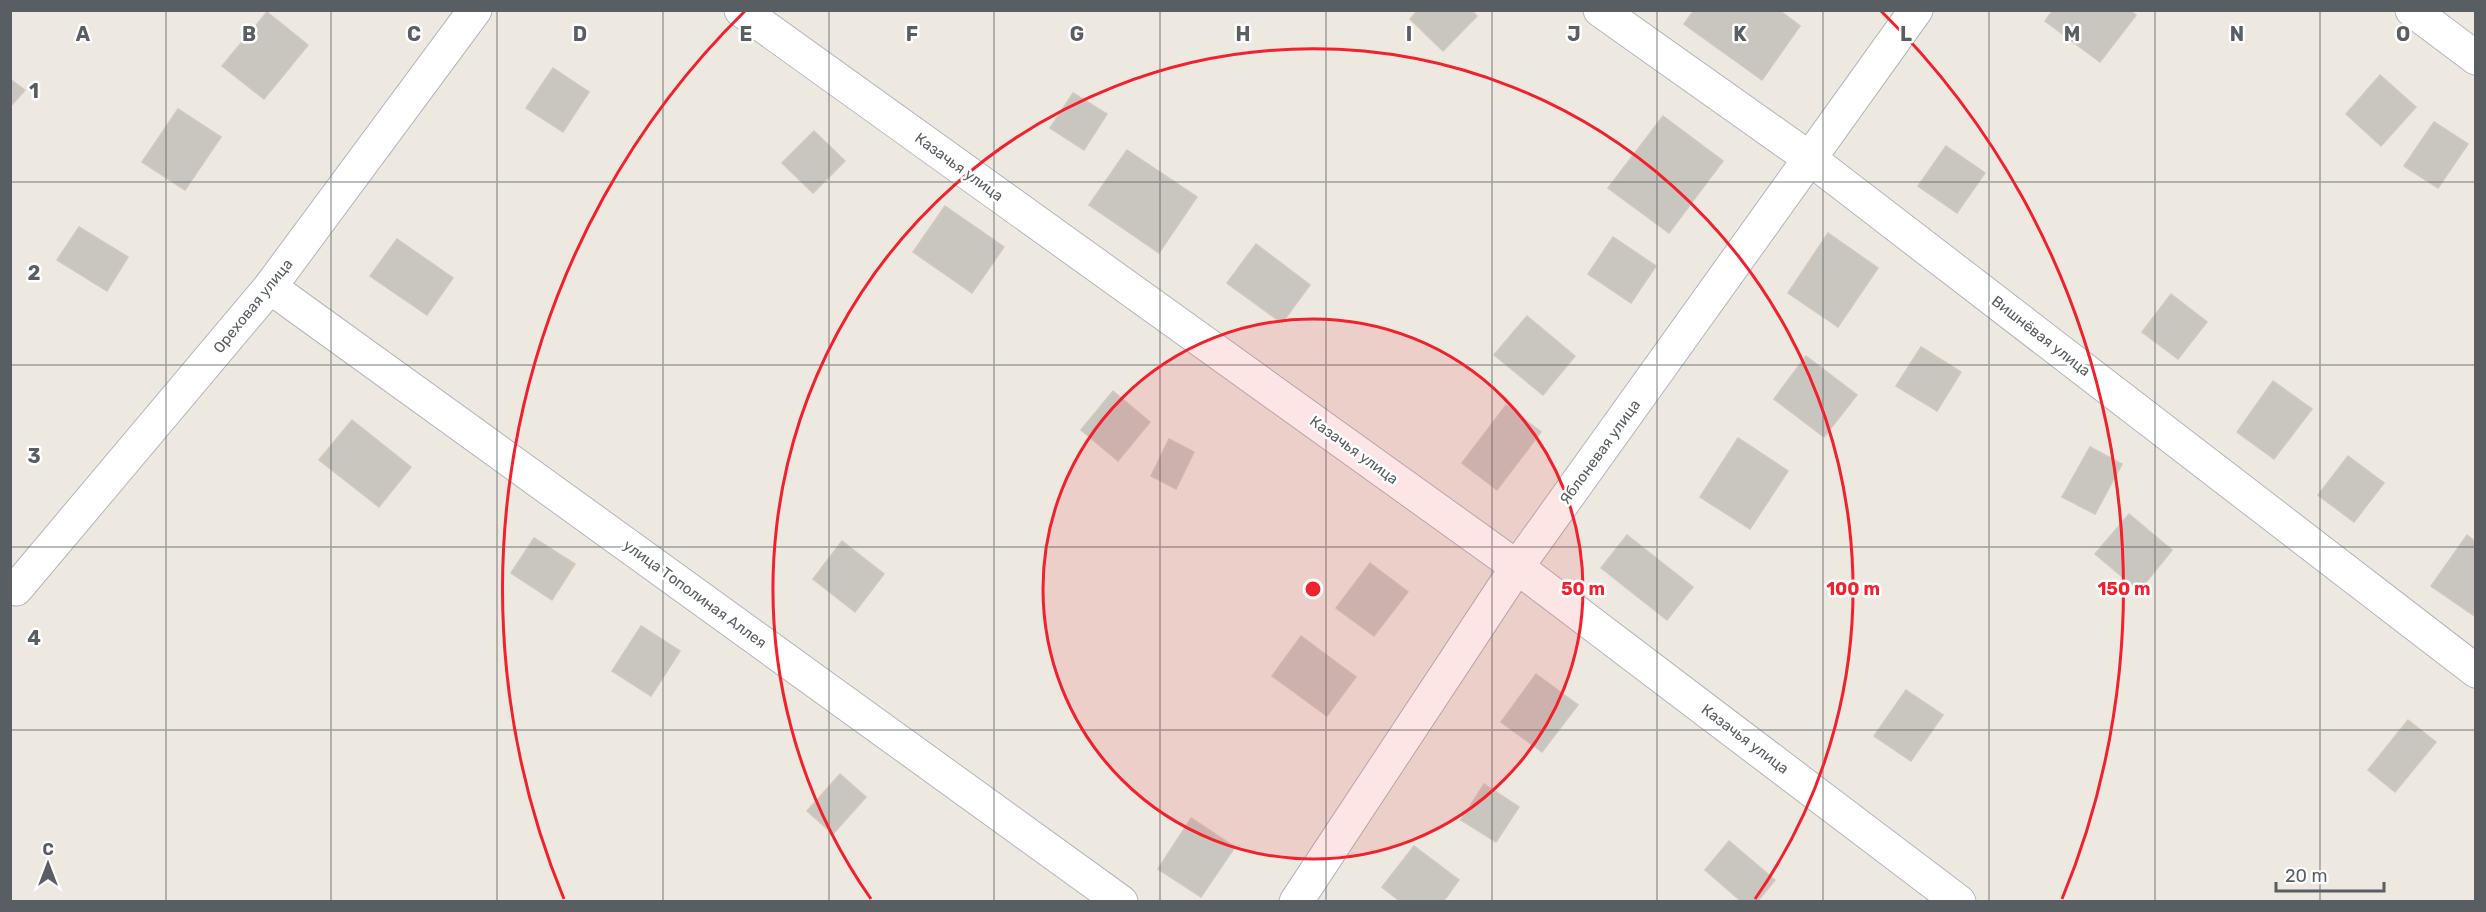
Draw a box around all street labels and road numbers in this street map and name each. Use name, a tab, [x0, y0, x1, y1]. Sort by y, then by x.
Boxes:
street label: Казачья улица	[911, 129, 1007, 205]
street label: Ореховая улица	[210, 255, 296, 357]
street label: Вишнёвая улица	[1988, 292, 2094, 380]
street label: Яблоневая улица	[1556, 396, 1644, 508]
street label: Казачья улица	[1306, 412, 1402, 488]
street label: улица Тополиная Аллея	[620, 536, 770, 652]
street label: Казачья улица	[1698, 700, 1792, 778]

